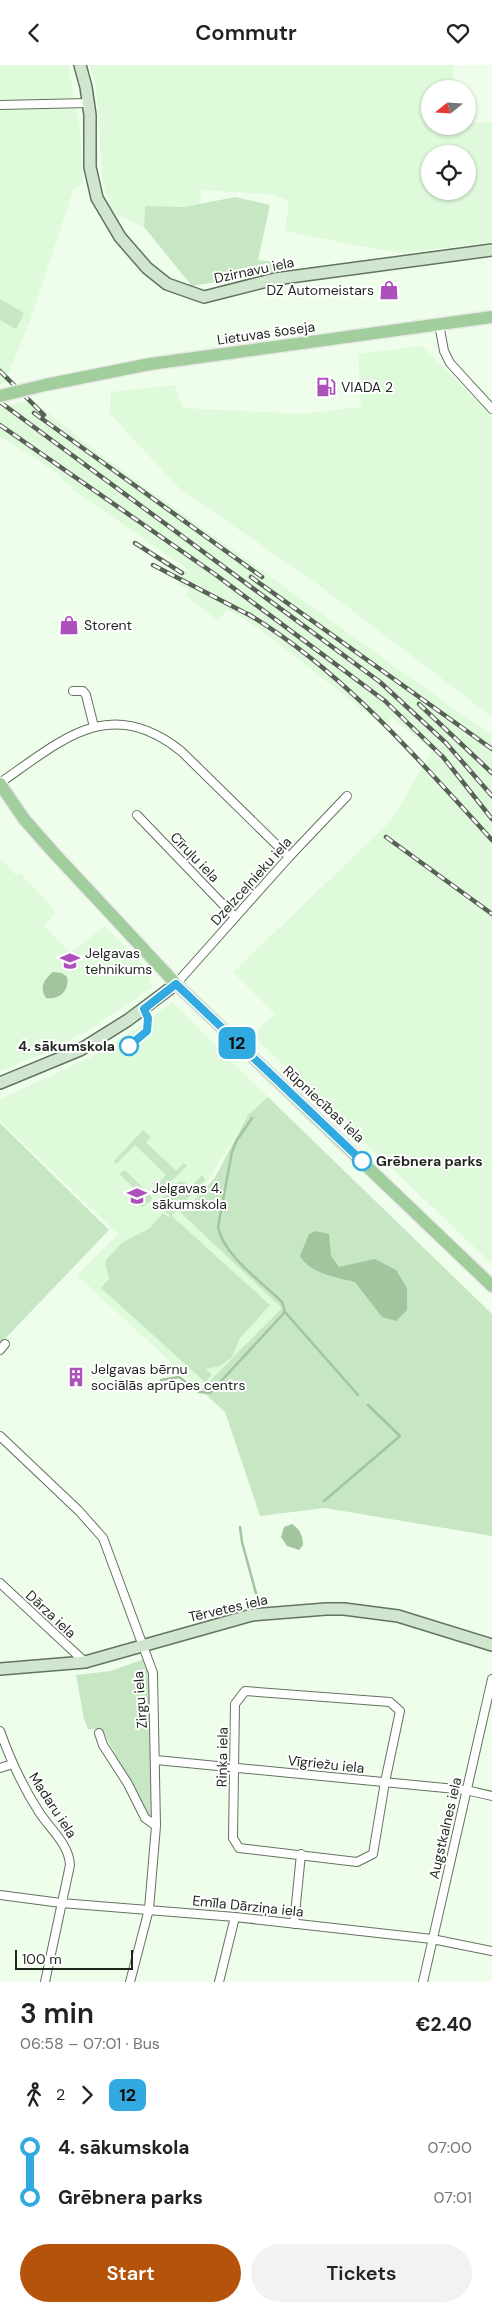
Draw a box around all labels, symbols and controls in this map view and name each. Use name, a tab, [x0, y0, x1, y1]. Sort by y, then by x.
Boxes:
text: Commutr	[195, 18, 297, 47]
icon: back	[20, 19, 48, 47]
icon: heart	[444, 19, 472, 47]
north arrow	[421, 80, 476, 135]
map controls	[421, 80, 476, 200]
button: locate	[421, 145, 476, 200]
street label: Dzirnavu iela	[212, 253, 296, 287]
shop icon: DZ Automeistars	[378, 279, 400, 301]
place label: DZ Automeistars	[266, 281, 374, 299]
street label: Lietuvas šoseja	[216, 317, 316, 349]
fuel station icon: VIADA 2	[315, 376, 337, 398]
place label: VIADA 2	[341, 378, 393, 396]
shop icon: Storent	[58, 614, 80, 636]
place label: Storent	[84, 616, 132, 634]
street label: Cīruļu iela	[167, 828, 223, 886]
street label: Dzelzceļnieku iela	[207, 833, 295, 929]
place label: Jelgavas tehnikums	[85, 944, 152, 978]
school or university icon: Jelgavas tehnikums	[59, 950, 81, 972]
line badge: 12	[214, 1027, 260, 1059]
text: 12	[229, 1031, 245, 1055]
marker: 4. sākumskola	[119, 1036, 139, 1056]
place label: 4. sākumskola	[18, 1037, 115, 1055]
street label: Rūpniecības iela	[280, 1062, 368, 1146]
marker: Grēbnera parks	[352, 1151, 372, 1171]
place label: Grēbnera parks	[376, 1152, 483, 1170]
place label: Jelgavas 4. sākumskola	[152, 1179, 227, 1213]
school or university icon: Jelgavas 4. sākumskola	[126, 1185, 148, 1207]
place label: Jelgavas bērnu sociālās aprūpes centrs	[91, 1360, 246, 1394]
building icon: Jelgavas bērnu sociālās aprūpes centrs	[65, 1366, 87, 1388]
street label: Dārza iela	[22, 1586, 80, 1642]
street label: Tērvetes iela	[187, 1590, 269, 1626]
street label: Zirgu iela	[129, 1671, 151, 1729]
street label: Riņķa iela	[212, 1727, 232, 1787]
street label: Vīgriežu iela	[287, 1751, 365, 1777]
street label: Madaru iela	[25, 1769, 81, 1841]
street label: Augstkalnes iela	[425, 1775, 465, 1881]
street label: Emīla Dārziņa iela	[192, 1891, 304, 1921]
scale bar	[15, 1947, 132, 1970]
text: 100 m	[22, 1950, 62, 1968]
text: 3 min	[20, 1995, 94, 2032]
text: €2.40	[416, 2012, 472, 2037]
text: 06:58 – 07:01 · Bus	[20, 2033, 160, 2054]
icon: walk	[20, 2081, 48, 2109]
icon: forward	[73, 2081, 101, 2109]
text: 12	[119, 2083, 136, 2107]
text: 2	[56, 2084, 65, 2105]
text: 4. sākumskola	[58, 2135, 190, 2160]
text: 07:00	[428, 2137, 472, 2158]
text: Grēbnera parks	[58, 2185, 203, 2210]
text: 07:01	[434, 2187, 472, 2208]
button: Start	[20, 2244, 241, 2302]
button: Tickets	[251, 2244, 472, 2302]

